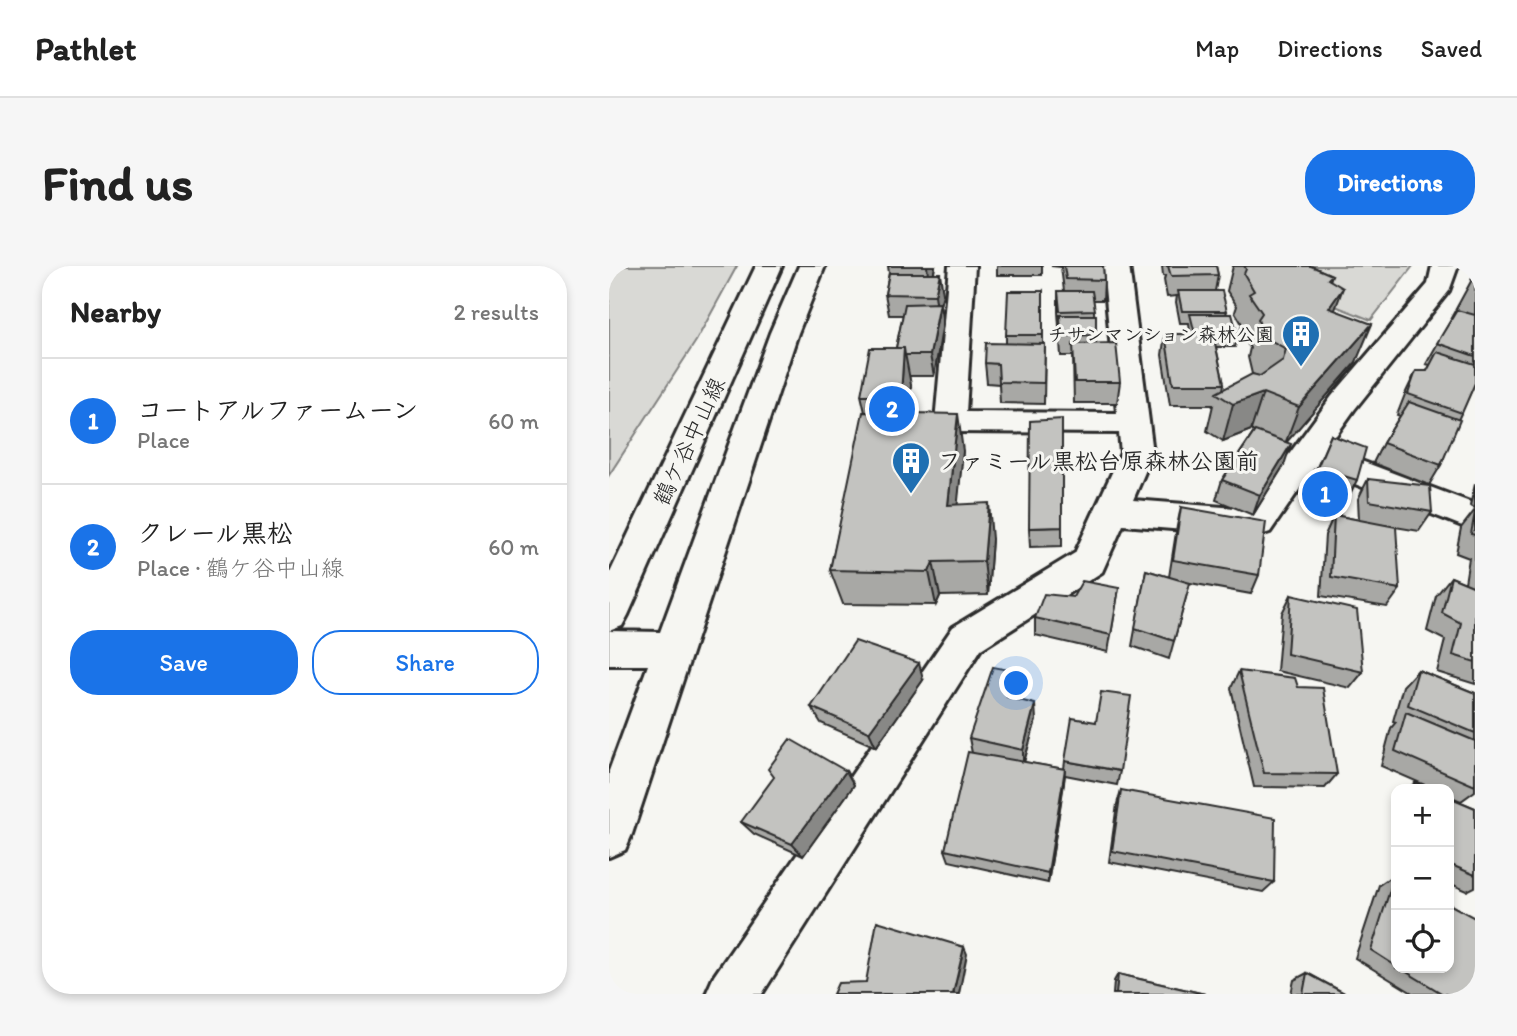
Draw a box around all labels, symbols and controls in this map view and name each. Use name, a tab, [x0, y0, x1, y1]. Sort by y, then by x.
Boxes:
text: Pathlet	[35, 29, 137, 68]
text: Map	[1195, 34, 1239, 63]
text: Directions	[1277, 34, 1383, 63]
text: Saved	[1421, 34, 1482, 63]
button: Directions	[1305, 150, 1475, 215]
text: Find us	[42, 153, 193, 212]
text: Nearby	[70, 293, 161, 330]
text: 2 results	[453, 298, 539, 326]
building icon: チサンマンション森林公園	[1280, 313, 1322, 368]
place label: チサンマンション森林公園	[1048, 323, 1274, 346]
street label: 鶴ケ谷中山線	[647, 373, 731, 509]
pin: 2	[869, 383, 915, 435]
text: コートアルファームーン	[137, 394, 418, 426]
text: 1	[88, 407, 98, 435]
text: 60 m	[488, 407, 539, 435]
text: Place	[137, 426, 190, 454]
building icon: ファミール黒松台原森林公園前	[890, 440, 932, 495]
place label: ファミール黒松台原森林公園前	[938, 447, 1259, 475]
pin: 1	[1302, 468, 1348, 520]
text: クレール黒松	[137, 517, 293, 549]
text: 2	[87, 533, 99, 561]
text: 60 m	[488, 533, 539, 561]
text: Place · 鶴ケ谷中山線	[137, 554, 344, 582]
button: Save	[70, 630, 298, 695]
button: Share	[312, 630, 539, 695]
your location	[999, 666, 1033, 700]
map controls	[1391, 784, 1454, 973]
button: +	[1391, 784, 1454, 847]
button: −	[1391, 847, 1454, 910]
button: locate	[1391, 910, 1454, 973]

